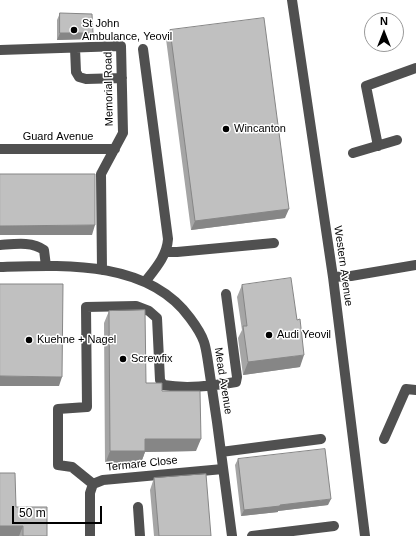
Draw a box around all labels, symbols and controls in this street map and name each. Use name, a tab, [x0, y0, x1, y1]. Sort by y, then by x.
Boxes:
north arrow	[364, 12, 404, 52]
text: N	[380, 15, 388, 27]
place label: St John Ambulance, Yeovil	[82, 17, 172, 43]
marker: St John Ambulance, Yeovil	[69, 25, 79, 35]
street label: Memorial Road	[102, 52, 116, 126]
place label: Wincanton	[234, 122, 286, 136]
marker: Wincanton	[221, 124, 231, 134]
street label: Guard Avenue	[23, 130, 93, 144]
street label: Western Avenue	[331, 225, 355, 307]
place label: Audi Yeovil	[277, 328, 331, 342]
marker: Audi Yeovil	[264, 330, 274, 340]
place label: Kuehne + Nagel	[37, 333, 116, 347]
marker: Kuehne + Nagel	[24, 335, 34, 345]
street label: Mead Avenue	[211, 347, 235, 415]
place label: Screwfix	[131, 352, 173, 366]
marker: Screwfix	[118, 354, 128, 364]
street label: Termare Close	[106, 454, 178, 474]
scale bar	[14, 498, 104, 524]
text: 50 m	[19, 506, 46, 520]

